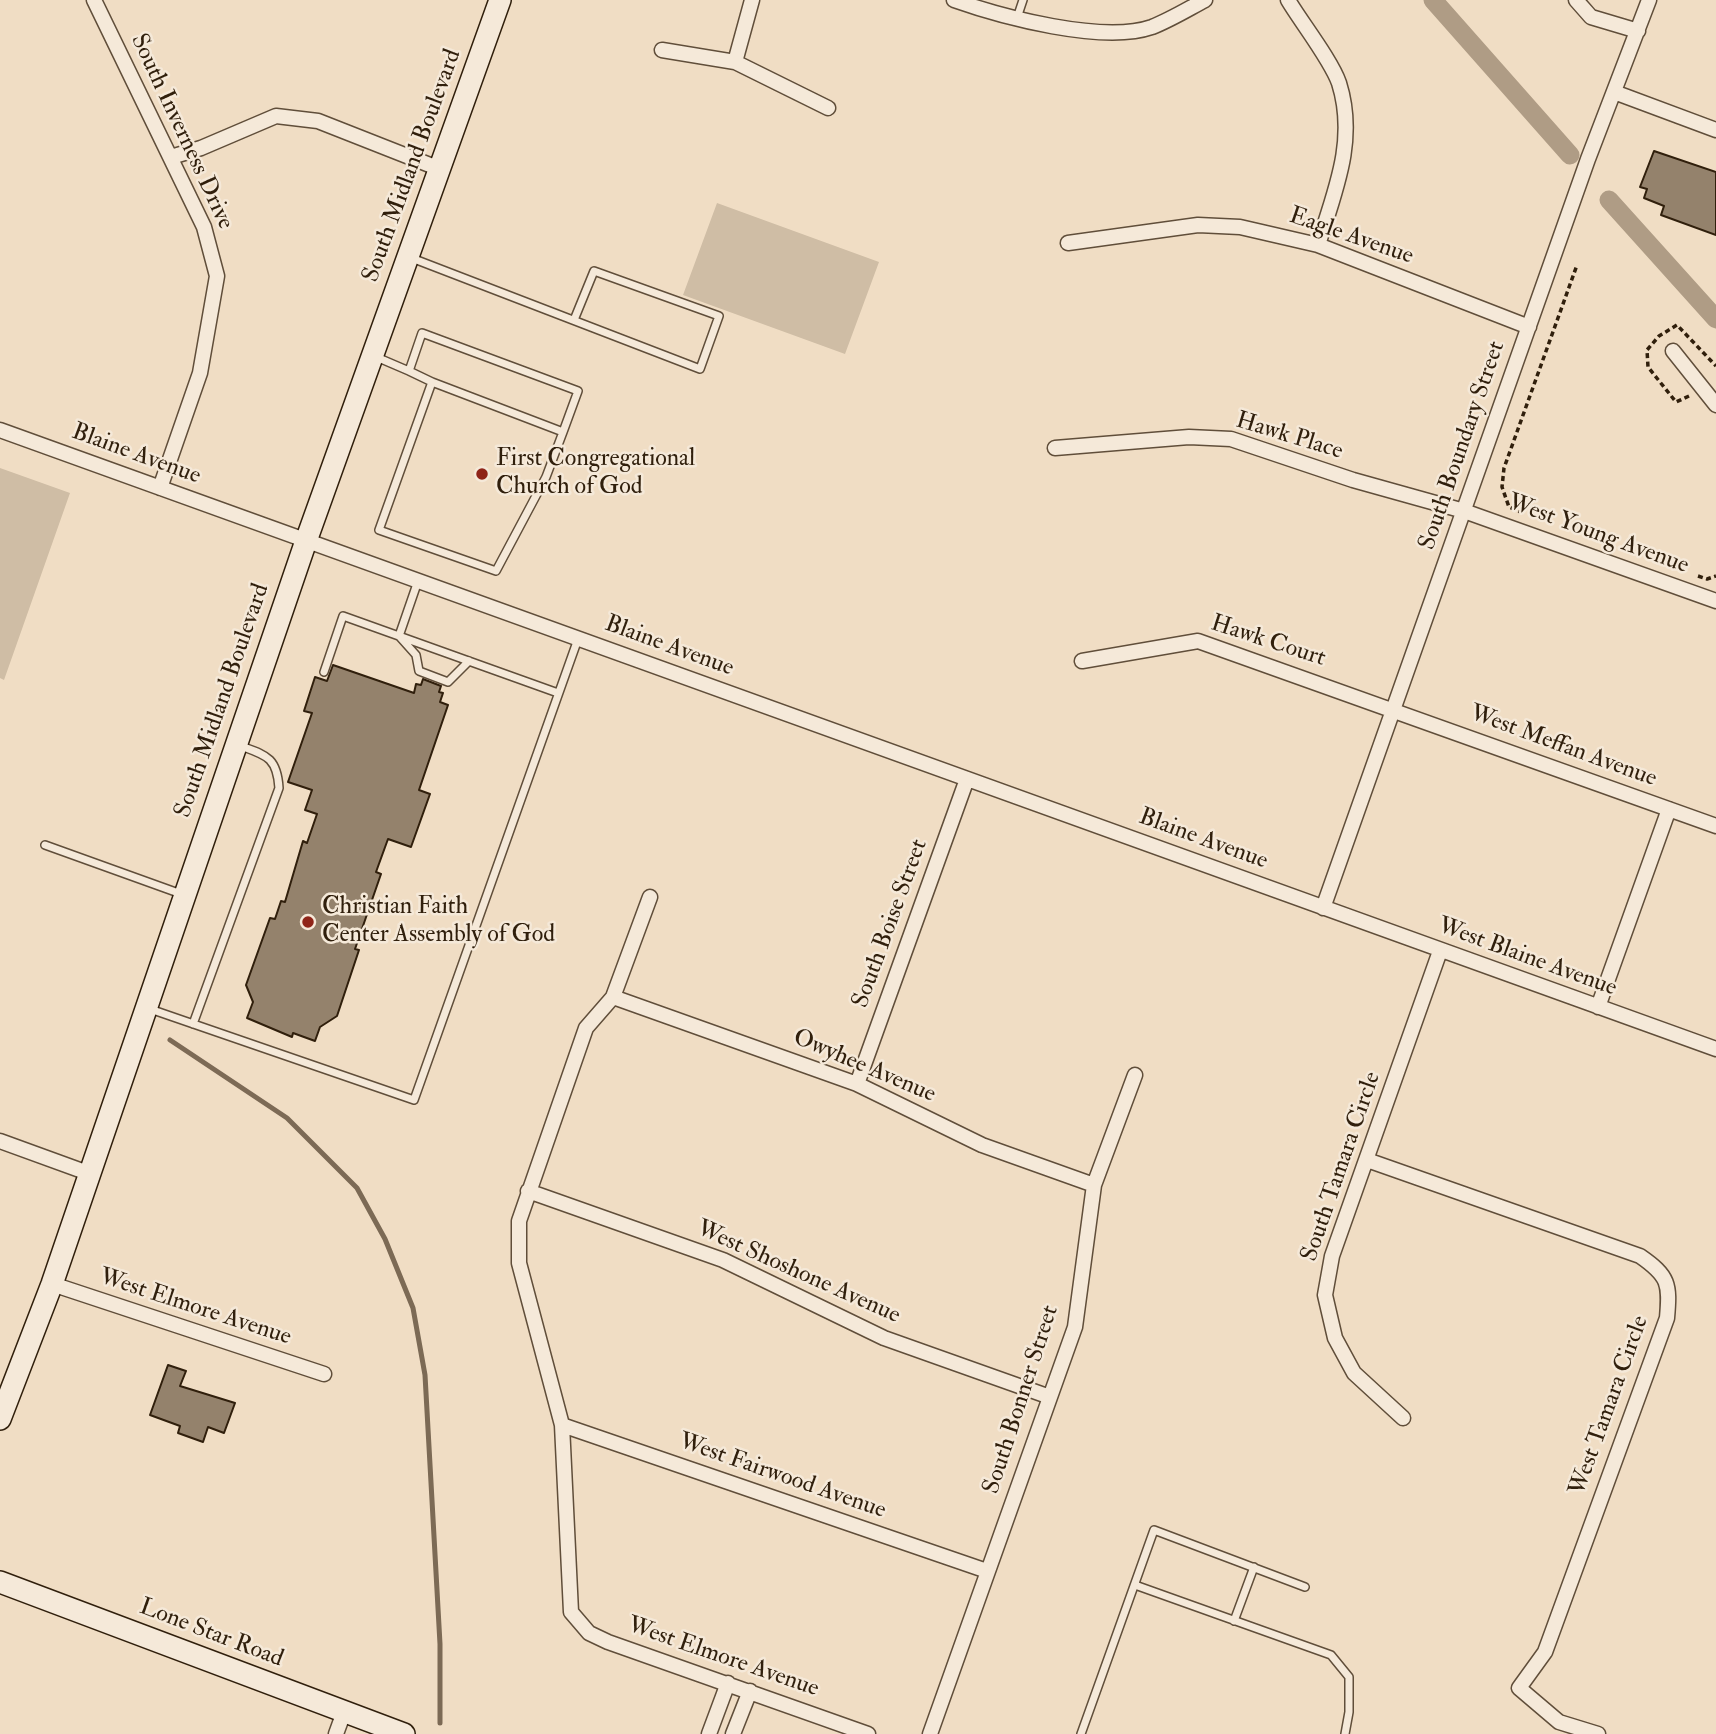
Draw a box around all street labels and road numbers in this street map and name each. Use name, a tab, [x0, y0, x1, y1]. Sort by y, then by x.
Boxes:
street label: South Inverness Drive	[123, 30, 239, 234]
street label: South Midland Boulevard	[357, 46, 469, 286]
street label: Eagle Avenue	[1285, 202, 1417, 272]
street label: South Boundary Street	[1414, 338, 1512, 554]
street label: Hawk Place	[1232, 407, 1346, 467]
street label: Blaine Avenue	[68, 418, 204, 492]
street label: West Young Avenue	[1504, 489, 1692, 581]
street label: South Midland Boulevard	[169, 580, 277, 822]
street label: Blaine Avenue	[601, 610, 737, 684]
street label: Hawk Court	[1207, 610, 1329, 674]
street label: West Meffan Avenue	[1466, 700, 1660, 794]
street label: Blaine Avenue	[1135, 803, 1271, 877]
street label: South Boise Street	[847, 836, 935, 1012]
street label: West Blaine Avenue	[1434, 912, 1620, 1004]
street label: Owyhee Avenue	[788, 1024, 940, 1110]
street label: South Tamara Circle	[1296, 1069, 1388, 1265]
street label: West Shoshone Avenue	[692, 1215, 904, 1331]
street label: West Elmore Avenue	[95, 1263, 295, 1353]
street label: South Bonner Street	[978, 1302, 1066, 1498]
street label: West Tamara Circle	[1564, 1312, 1656, 1500]
street label: West Fairwood Avenue	[675, 1428, 889, 1526]
street label: Lone Star Road	[135, 1593, 287, 1675]
street label: West Elmore Avenue	[624, 1612, 822, 1704]

